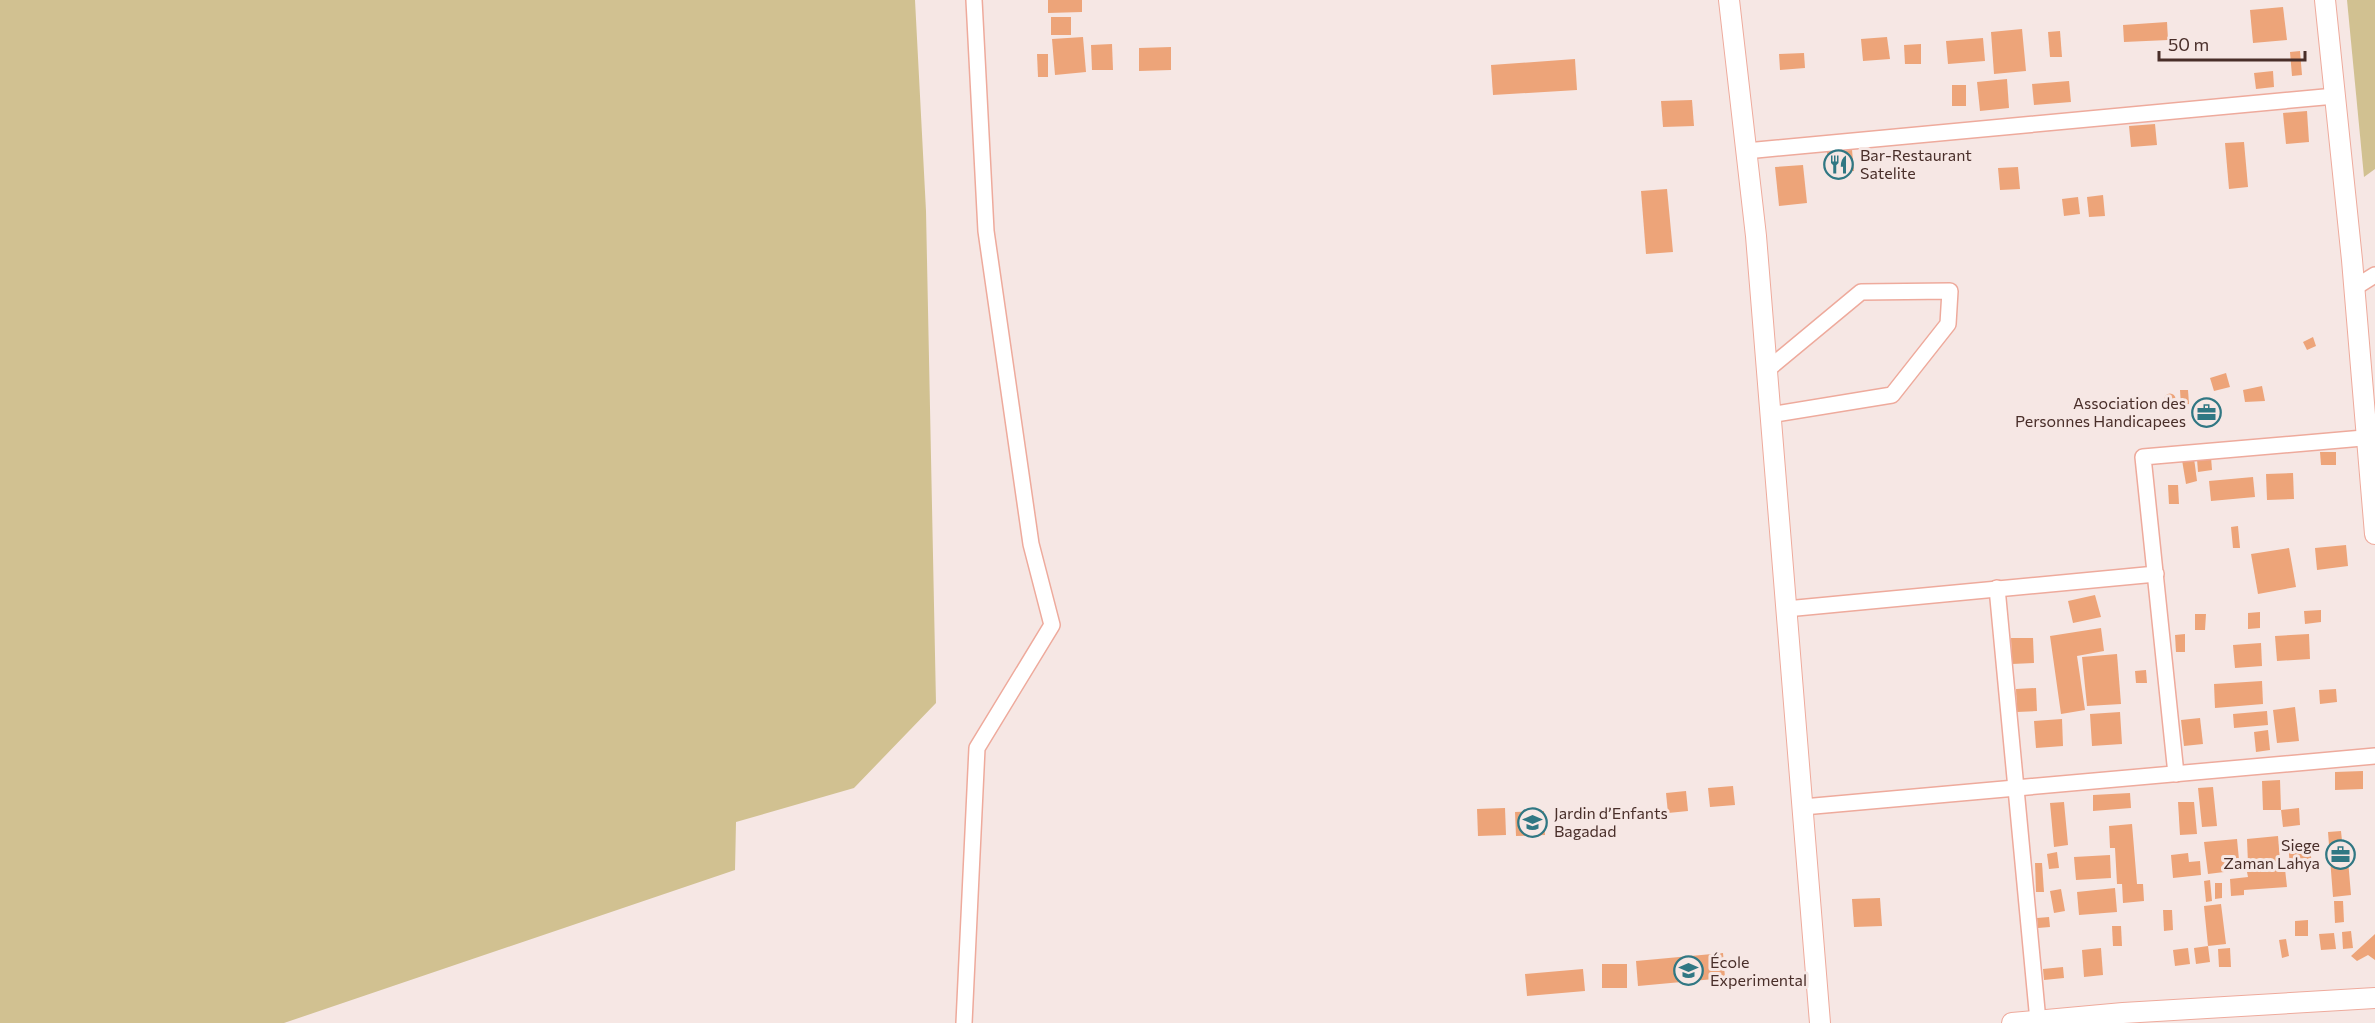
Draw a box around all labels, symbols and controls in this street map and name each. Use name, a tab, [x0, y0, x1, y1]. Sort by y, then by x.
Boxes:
scale bar	[2159, 24, 2304, 62]
text: 50 m	[2168, 33, 2209, 55]
place label: Bar-Restaurant Satelite	[1860, 145, 1972, 182]
restaurant icon: Bar-Restaurant Satelite	[1823, 148, 1855, 180]
place label: Association des Personnes Handicapees	[2015, 393, 2186, 430]
office icon: Association des Personnes Handicapees	[2191, 396, 2223, 428]
place label: Jardin d’Enfants Bagadad	[1554, 803, 1668, 840]
school or university icon: Jardin d’Enfants Bagadad	[1517, 806, 1549, 838]
place label: Siege Zaman Lahya	[2223, 835, 2320, 872]
office icon: Siege Zaman Lahya	[2325, 838, 2357, 870]
place label: École Experimental	[1710, 952, 1807, 989]
school or university icon: École Experimental	[1673, 955, 1705, 987]

